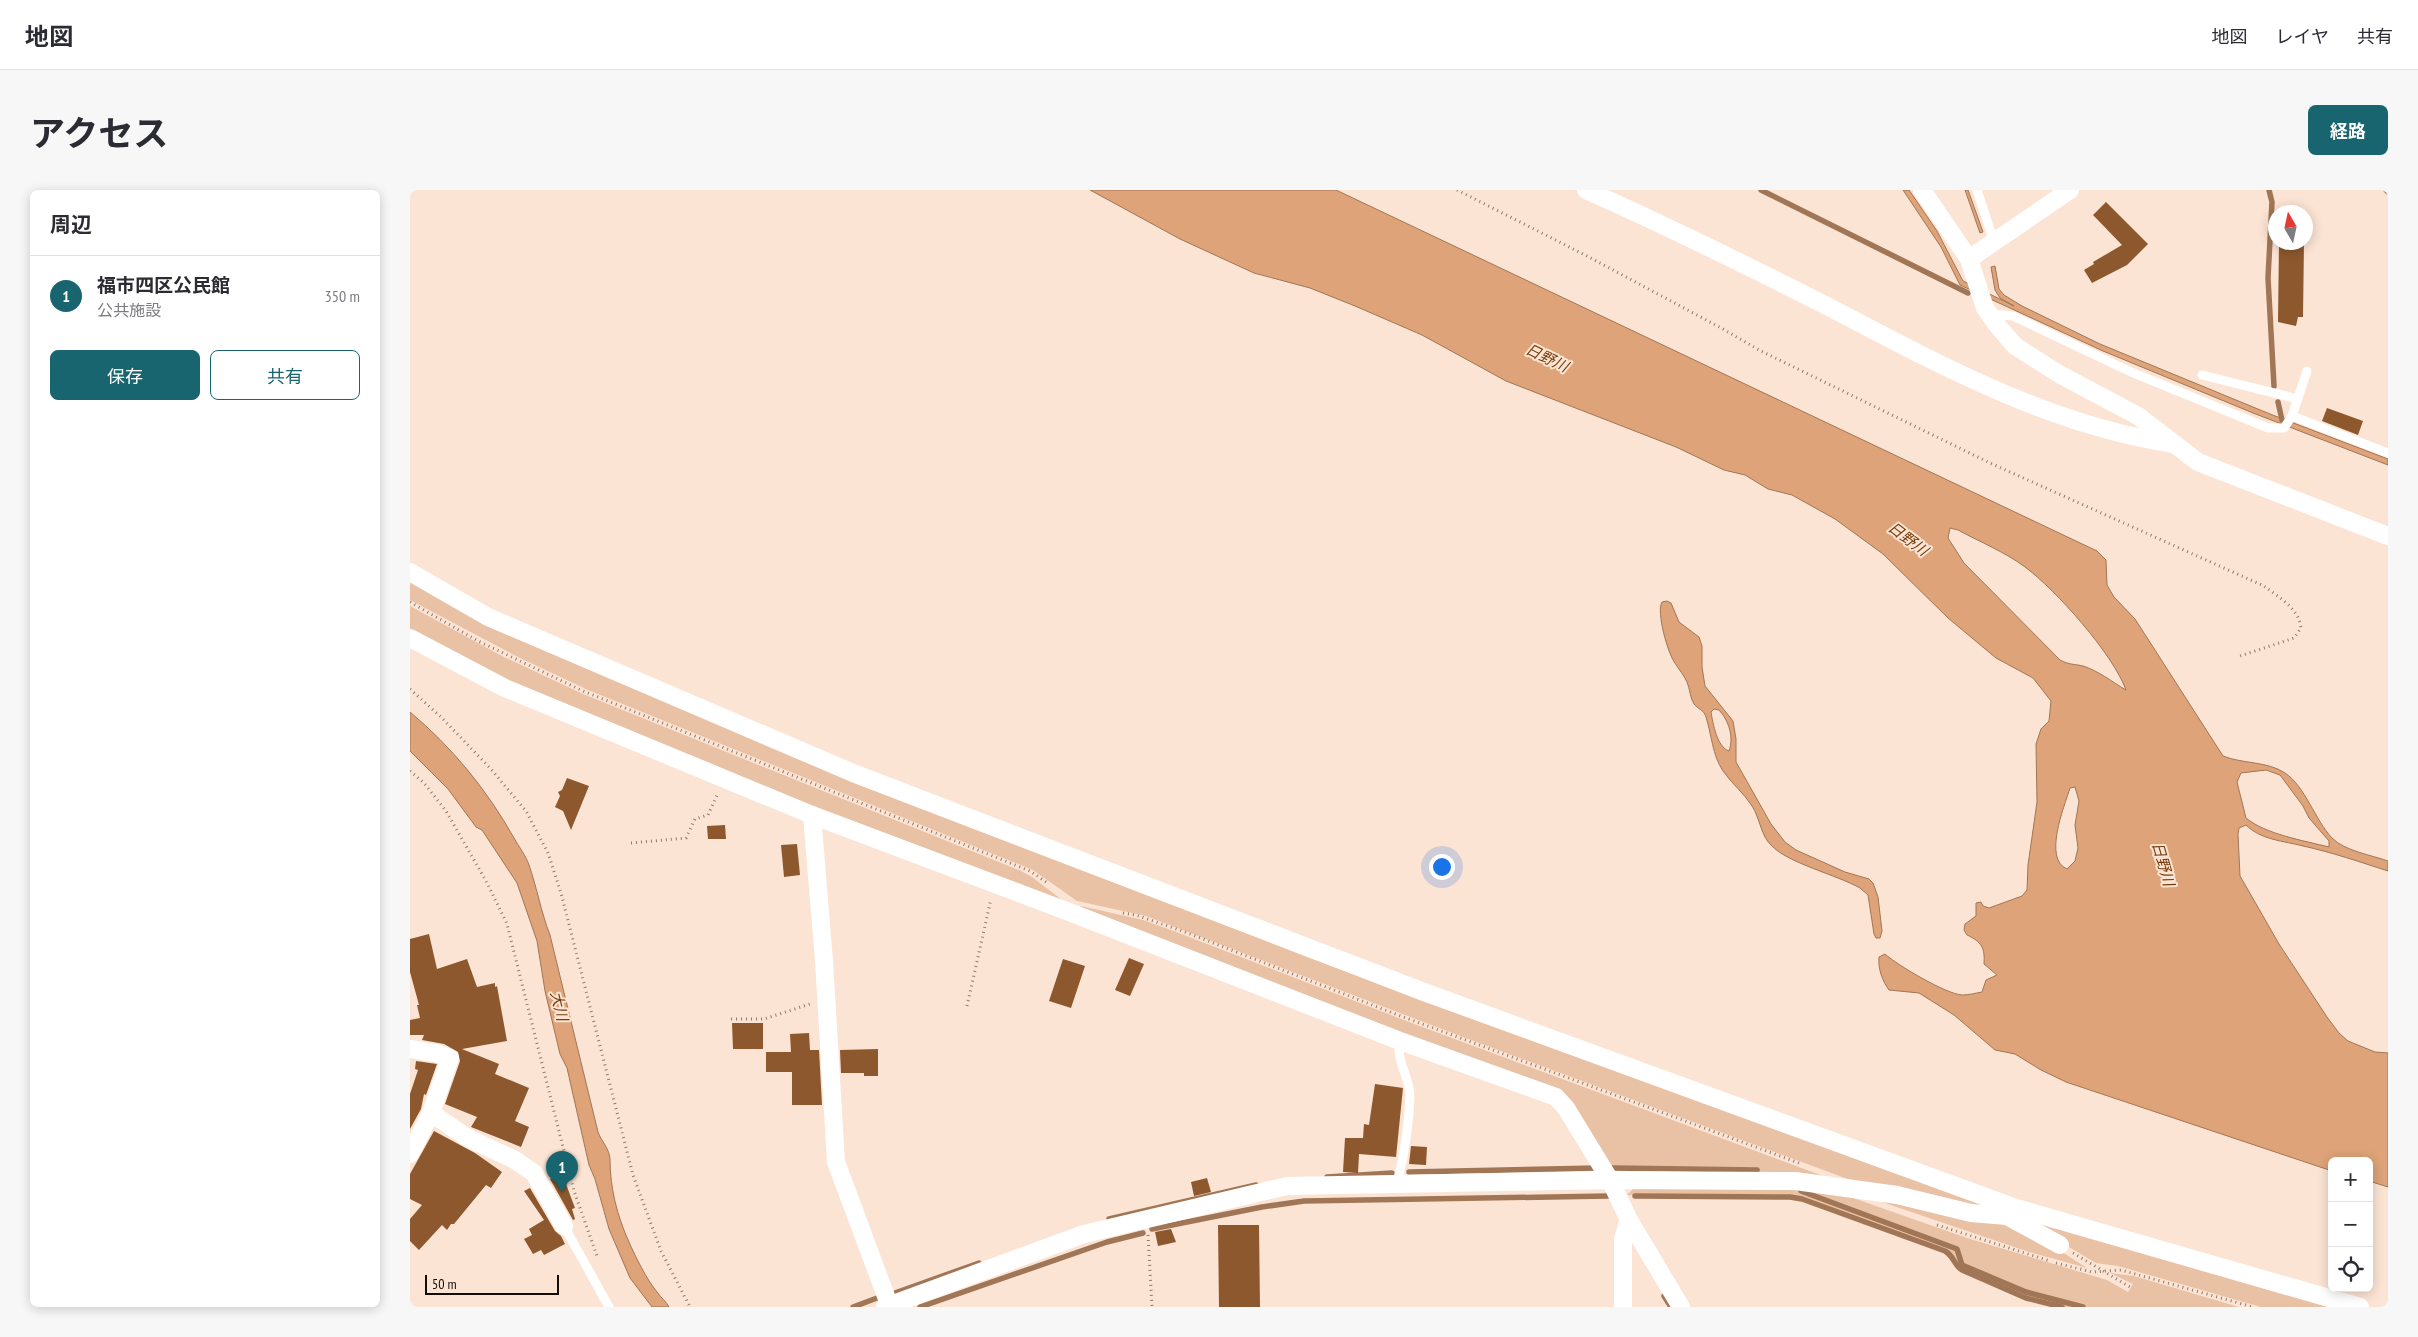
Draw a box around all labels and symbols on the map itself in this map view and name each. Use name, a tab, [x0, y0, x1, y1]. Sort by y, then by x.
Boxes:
north arrow	[2268, 205, 2313, 250]
water label: 日野川	[1523, 339, 1573, 377]
water label: 日野川	[1885, 517, 1934, 561]
water label: 日野川	[2148, 840, 2179, 890]
your location	[1429, 854, 1455, 880]
water label: 大川	[547, 989, 573, 1025]
pin: 1	[546, 1151, 578, 1192]
scale bar	[425, 1272, 559, 1295]

